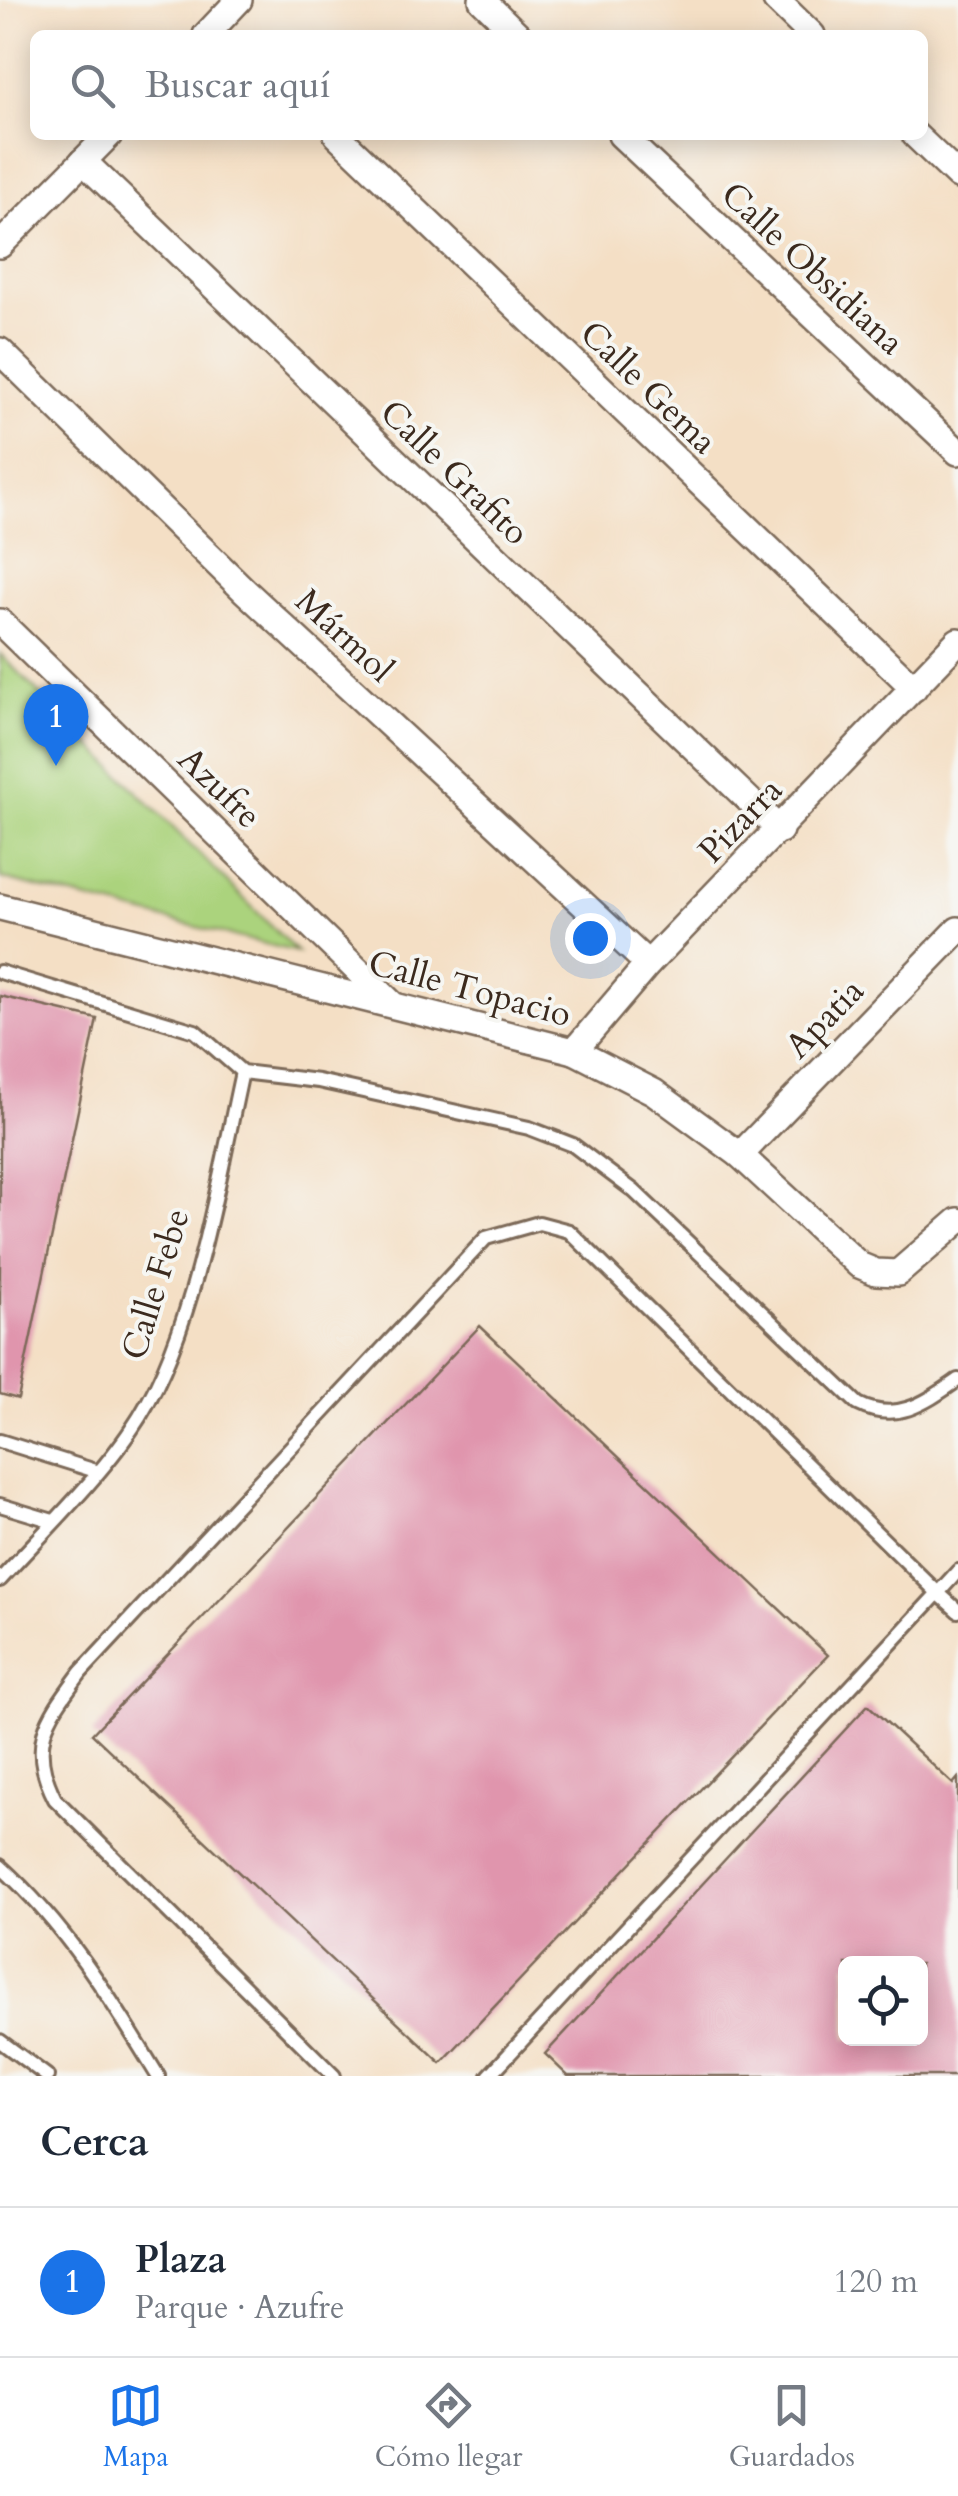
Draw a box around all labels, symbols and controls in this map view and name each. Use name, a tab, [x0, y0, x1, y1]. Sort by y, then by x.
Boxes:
search box	[30, 30, 928, 140]
icon: search	[65, 58, 120, 113]
text: Buscar aquí	[145, 59, 331, 111]
street label: Calle Obsidiana	[710, 171, 914, 366]
street label: Calle Gema	[569, 310, 727, 465]
street label: Calle Grafito	[369, 389, 539, 556]
street label: Mármol	[285, 578, 404, 694]
pin: 1	[23, 684, 88, 766]
street label: Azufre	[167, 736, 272, 839]
street label: Pizarra	[688, 767, 793, 874]
your location	[565, 913, 616, 964]
street label: Calle Topacio	[363, 939, 576, 1039]
street label: Apatia	[775, 968, 875, 1069]
street label: Calle Febe	[110, 1203, 202, 1366]
map controls	[838, 1956, 928, 2046]
button: locate	[838, 1956, 928, 2046]
text: Cerca	[40, 2113, 149, 2170]
text: Plaza	[135, 2234, 227, 2286]
text: 1	[64, 2260, 81, 2304]
text: 120 m	[833, 2260, 918, 2304]
text: Parque · Azufre	[135, 2286, 345, 2330]
tab: Mapa	[103, 2378, 169, 2476]
tab: Cómo llegar	[375, 2378, 523, 2476]
tab: Guardados	[729, 2378, 855, 2476]

